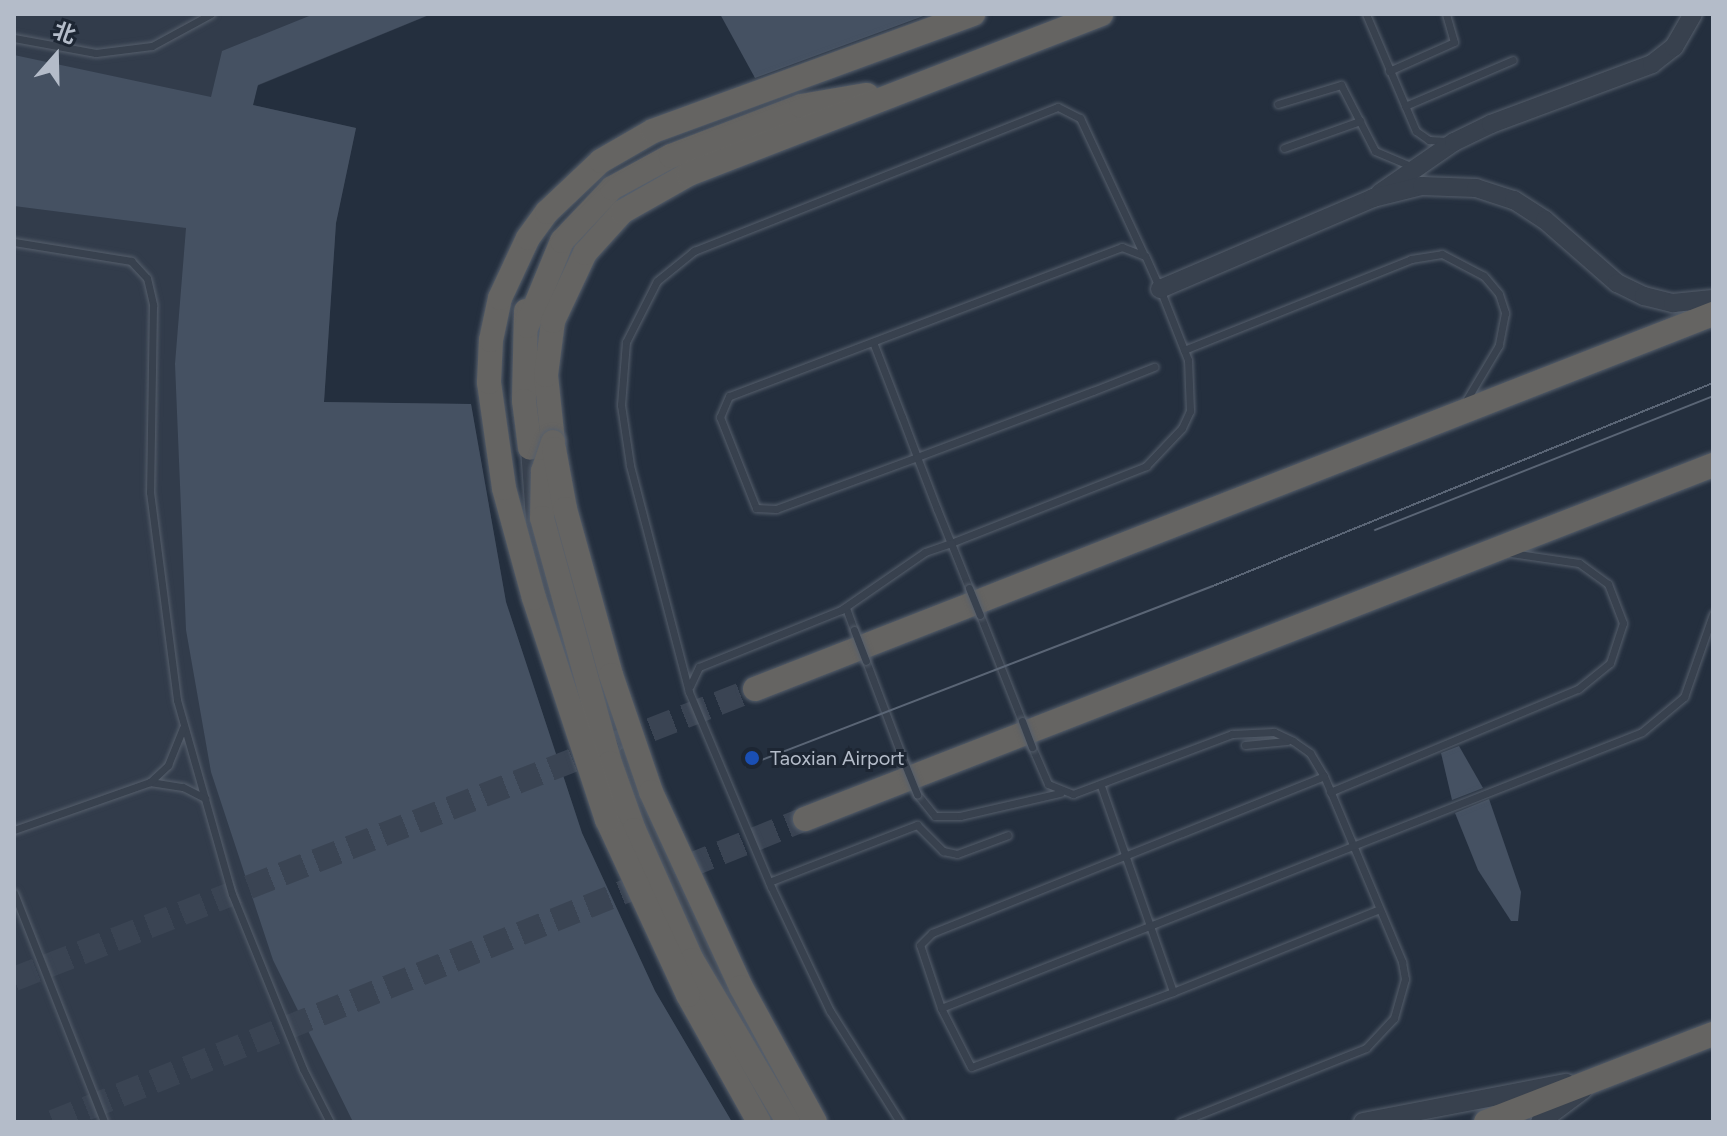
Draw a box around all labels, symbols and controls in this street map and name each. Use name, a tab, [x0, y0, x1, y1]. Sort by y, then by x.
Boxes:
north arrow	[16, 16, 96, 96]
text: 北	[49, 17, 79, 49]
place label: Taoxian Airport	[770, 746, 905, 770]
marker: Taoxian Airport	[741, 747, 763, 769]

